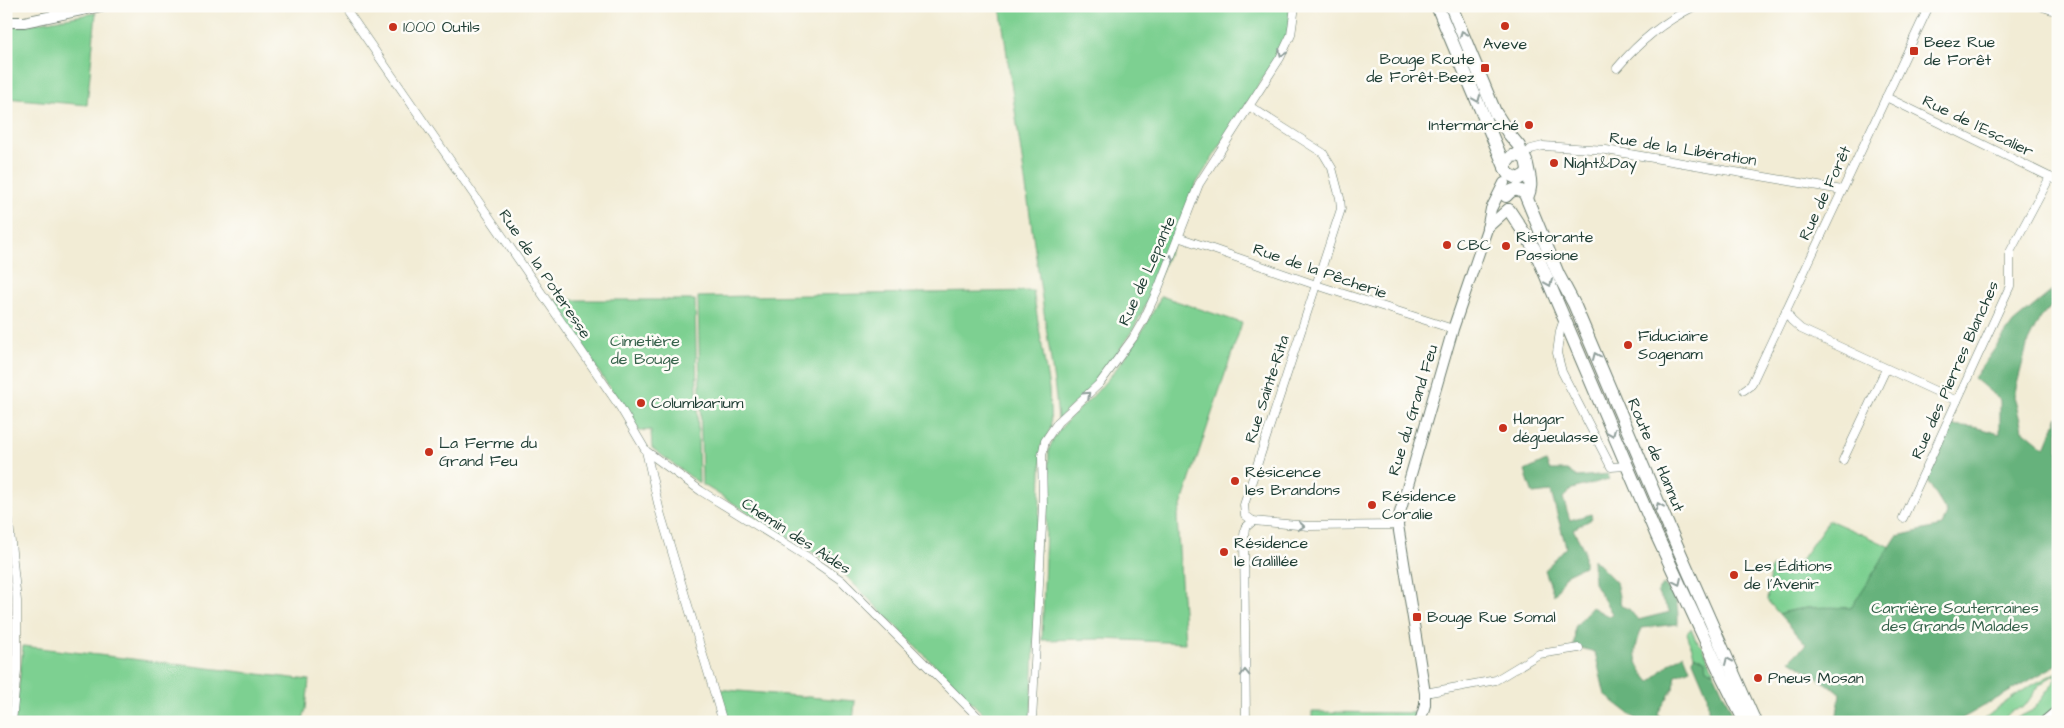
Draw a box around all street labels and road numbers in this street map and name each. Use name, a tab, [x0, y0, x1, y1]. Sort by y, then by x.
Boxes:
street label: Rue de l'Escalier	[1919, 90, 2037, 163]
street label: Rue de la Libération	[1608, 126, 1758, 172]
street label: Rue de Forêt	[1794, 142, 1857, 244]
street label: Rue de la Poteresse	[494, 205, 597, 343]
street label: Rue de Lepante	[1113, 212, 1181, 329]
street label: Rue de la Pêcherie	[1250, 238, 1390, 304]
street label: Rue des Pierres Blanches	[1906, 278, 2004, 462]
street label: Rue Sainte-Rita	[1239, 332, 1295, 446]
street label: Rue du Grand Feu	[1383, 342, 1443, 478]
street label: Route de Hannut	[1622, 395, 1690, 516]
street label: Chemin des Aides	[737, 492, 855, 580]

